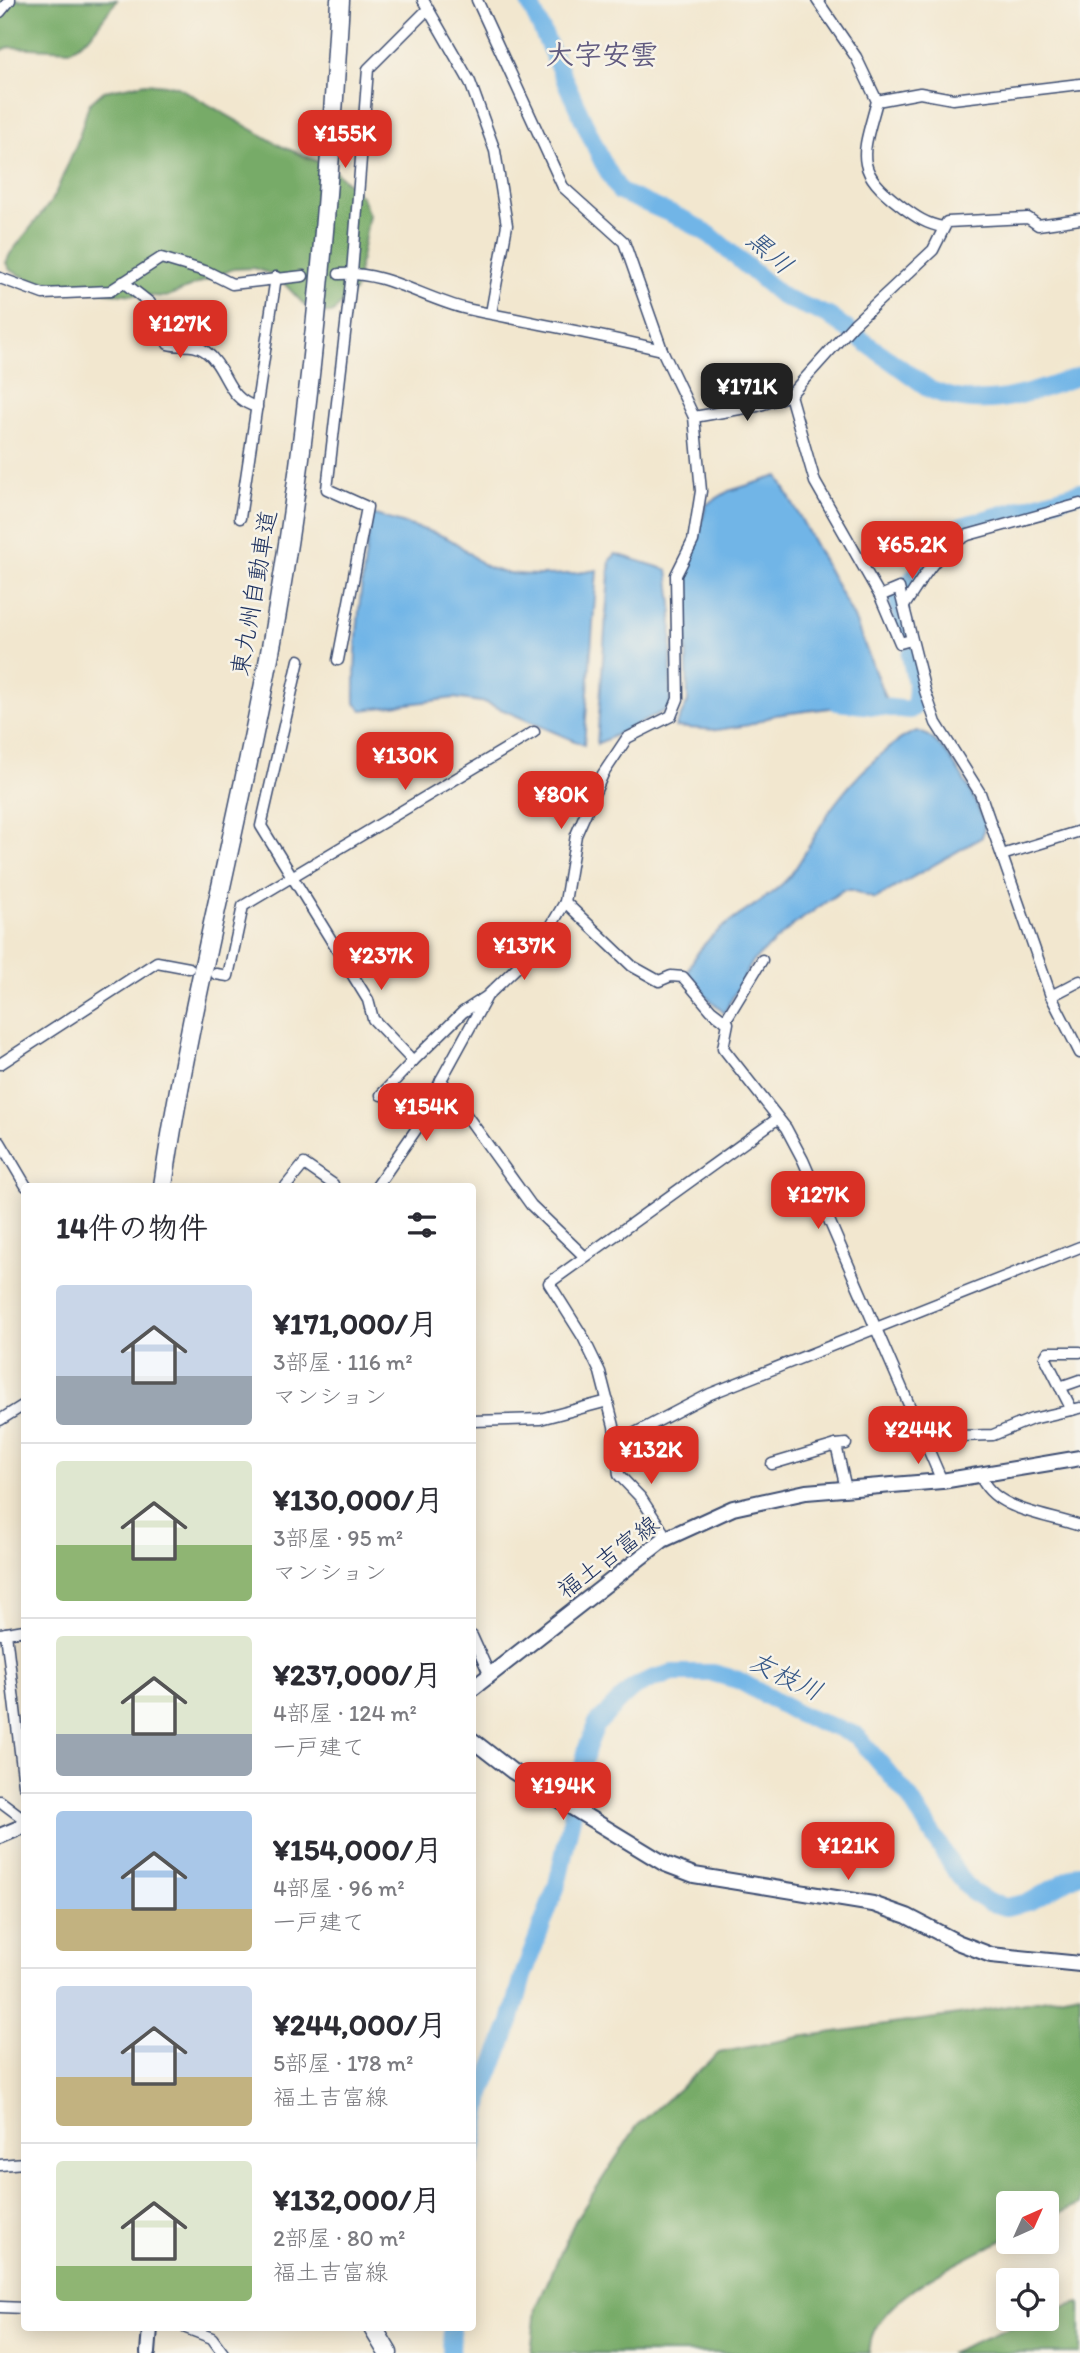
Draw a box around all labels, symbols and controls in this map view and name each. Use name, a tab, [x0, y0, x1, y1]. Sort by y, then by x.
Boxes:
district label: 大字安雲	[546, 37, 658, 71]
pin: ¥155K	[296, 110, 394, 170]
text: ¥155K	[314, 119, 376, 147]
water label: 黒川	[740, 223, 800, 281]
pin: ¥127K	[131, 300, 229, 360]
text: ¥127K	[149, 309, 211, 337]
pin: ¥171K	[698, 364, 796, 423]
text: ¥171K	[717, 372, 777, 400]
street label: 東九州自動車道	[225, 508, 282, 678]
pin: ¥65.2K	[855, 522, 969, 581]
text: ¥65.2K	[877, 530, 947, 558]
pin: ¥130K	[356, 732, 454, 792]
text: ¥130K	[373, 741, 437, 769]
pin: ¥80K	[520, 772, 602, 831]
text: ¥80K	[534, 780, 588, 808]
pin: ¥137K	[475, 922, 573, 982]
text: ¥137K	[493, 931, 555, 959]
pin: ¥237K	[332, 932, 430, 992]
text: ¥237K	[349, 941, 413, 969]
pin: ¥154K	[377, 1084, 475, 1143]
text: ¥154K	[394, 1092, 458, 1120]
pin: ¥127K	[769, 1172, 867, 1231]
text: ¥127K	[787, 1180, 849, 1208]
icon: filters	[403, 1206, 441, 1244]
text: 14件の物件	[56, 1209, 208, 1246]
text: ¥171,000/月	[273, 1305, 438, 1342]
icon: home	[112, 1313, 196, 1397]
text: 3部屋 · 116 m²	[273, 1348, 413, 1376]
text: マンション	[273, 1382, 387, 1410]
pin: ¥244K	[869, 1406, 967, 1466]
text: ¥244K	[884, 1415, 952, 1443]
pin: ¥132K	[602, 1426, 700, 1486]
text: ¥132K	[620, 1435, 682, 1463]
text: ¥130,000/月	[273, 1481, 444, 1518]
icon: home	[112, 1489, 196, 1573]
street label: 福土吉富線	[551, 1509, 664, 1604]
text: 3部屋 · 95 m²	[273, 1524, 403, 1552]
text: マンション	[273, 1558, 387, 1586]
water label: 友枝川	[744, 1645, 828, 1707]
text: ¥237,000/月	[273, 1656, 442, 1693]
icon: home	[112, 1664, 196, 1748]
text: 4部屋 · 124 m²	[273, 1699, 417, 1727]
text: 一戸建て	[273, 1733, 365, 1761]
pin: ¥194K	[514, 1762, 612, 1822]
text: ¥194K	[531, 1771, 595, 1799]
pin: ¥121K	[799, 1822, 897, 1882]
text: ¥154,000/月	[273, 1831, 443, 1868]
text: ¥121K	[817, 1831, 879, 1859]
icon: home	[112, 1839, 196, 1923]
text: 4部屋 · 96 m²	[273, 1874, 405, 1902]
text: 一戸建て	[273, 1908, 365, 1936]
text: ¥244,000/月	[273, 2006, 447, 2043]
icon: home	[112, 2014, 196, 2098]
text: 5部屋 · 178 m²	[273, 2049, 413, 2077]
text: 福土吉富線	[273, 2083, 388, 2111]
text: ¥132,000/月	[273, 2181, 441, 2218]
icon: home	[112, 2189, 196, 2273]
north arrow	[996, 2191, 1059, 2254]
map controls	[996, 2191, 1059, 2331]
text: 2部屋 · 80 m²	[273, 2224, 405, 2252]
text: 福土吉富線	[273, 2258, 388, 2286]
button: locate	[996, 2268, 1059, 2331]

